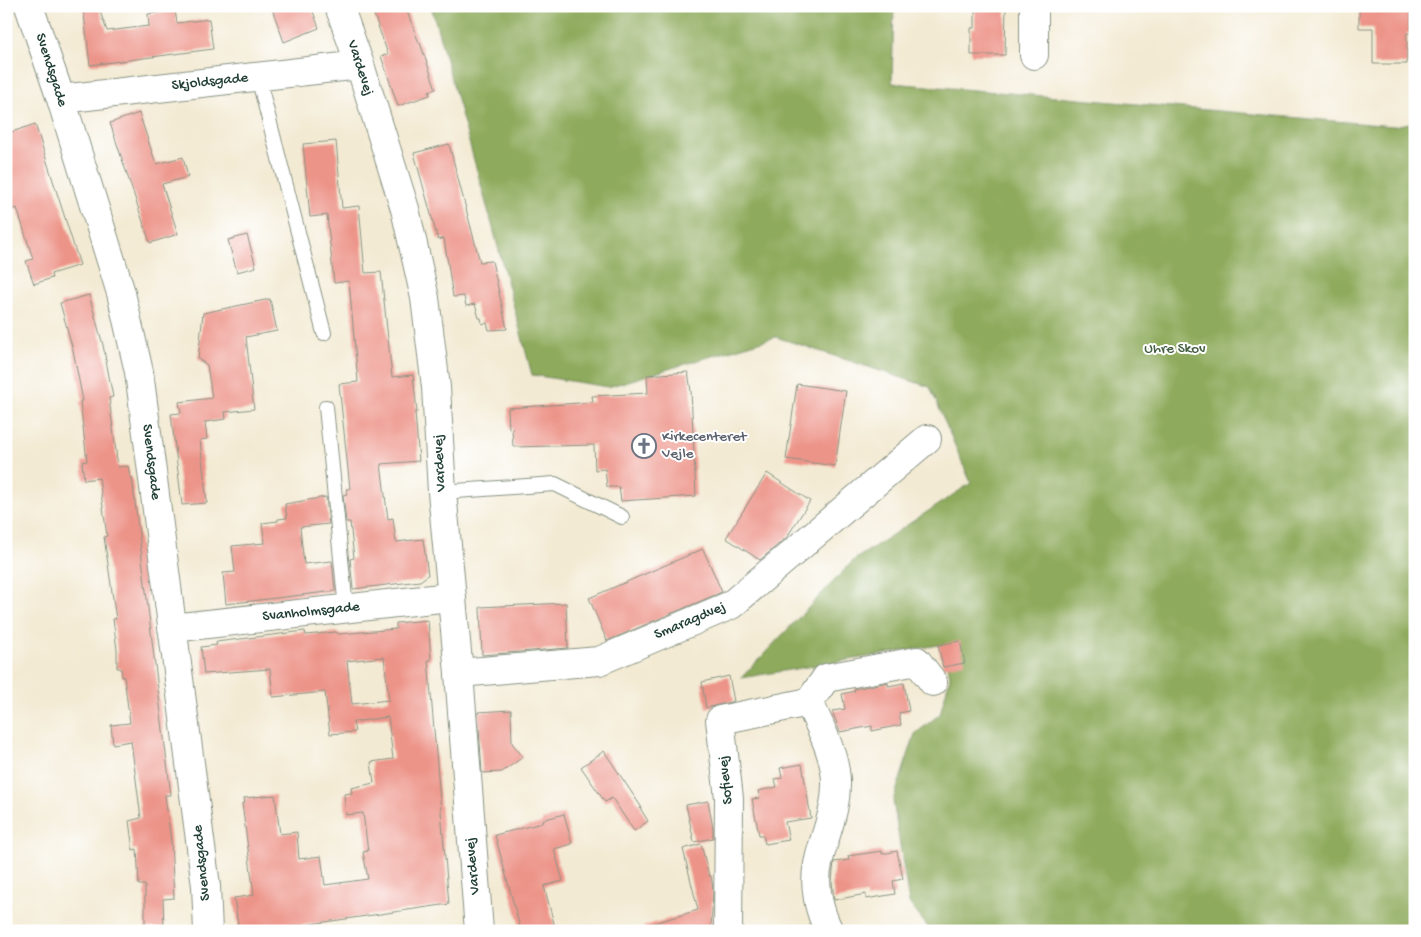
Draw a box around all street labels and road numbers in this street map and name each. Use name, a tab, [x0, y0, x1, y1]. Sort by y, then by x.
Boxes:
street label: Svendsgade	[31, 31, 71, 109]
street label: Vardevej	[342, 37, 377, 98]
street label: Skjoldsgade	[171, 69, 249, 95]
street label: Svendsgade	[137, 423, 165, 501]
street label: Vardevej	[430, 434, 451, 493]
street label: Svanholmsgade	[261, 598, 361, 626]
street label: Smaragdvej	[652, 598, 728, 644]
street label: Sofievej	[714, 755, 738, 805]
street label: Svendsgade	[189, 824, 215, 902]
street label: Vardevej	[462, 837, 485, 896]

